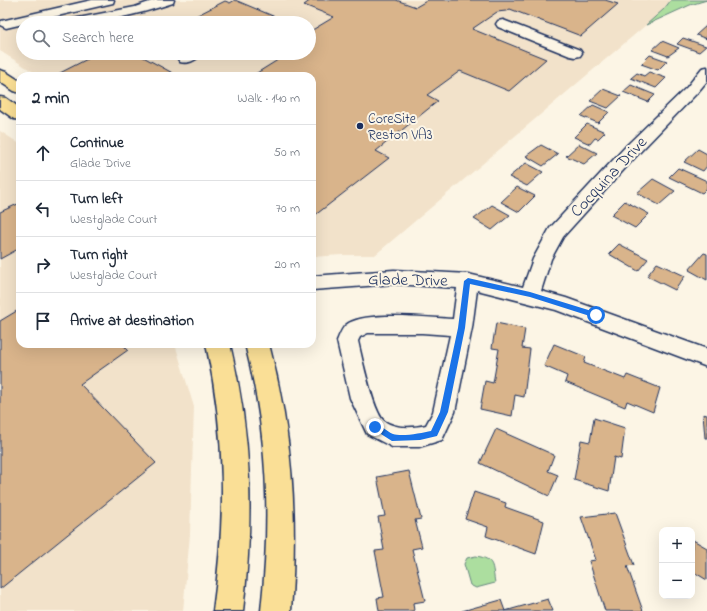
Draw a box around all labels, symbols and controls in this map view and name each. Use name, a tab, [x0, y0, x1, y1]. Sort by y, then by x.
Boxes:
search box	[16, 16, 316, 60]
icon: search	[30, 27, 52, 49]
text: Search here	[62, 27, 134, 49]
text: 2 min	[32, 86, 69, 111]
text: Walk · 140 m	[237, 89, 300, 108]
place label: CoreSite Reston VA3	[368, 109, 433, 146]
marker: CoreSite Reston VA3	[355, 121, 365, 131]
street label: Cocquina Drive	[565, 131, 654, 223]
text: Continue	[70, 132, 124, 154]
icon: ahead	[32, 142, 54, 164]
text: 50 m	[274, 143, 300, 162]
text: Glade Drive	[70, 154, 131, 173]
text: Turn left	[70, 188, 123, 210]
icon: left	[32, 198, 54, 220]
text: 70 m	[276, 199, 300, 218]
text: Westglade Court	[70, 210, 158, 229]
text: Turn right	[70, 244, 128, 266]
icon: right	[32, 254, 54, 276]
text: 20 m	[275, 255, 300, 274]
text: Westglade Court	[70, 266, 158, 285]
street label: Glade Drive	[368, 267, 448, 294]
route start	[587, 306, 605, 324]
icon: arrive	[32, 310, 54, 332]
text: Arrive at destination	[70, 310, 194, 332]
route end	[366, 418, 384, 436]
map controls	[659, 527, 695, 599]
button: +	[659, 527, 695, 563]
button: −	[659, 563, 695, 599]

